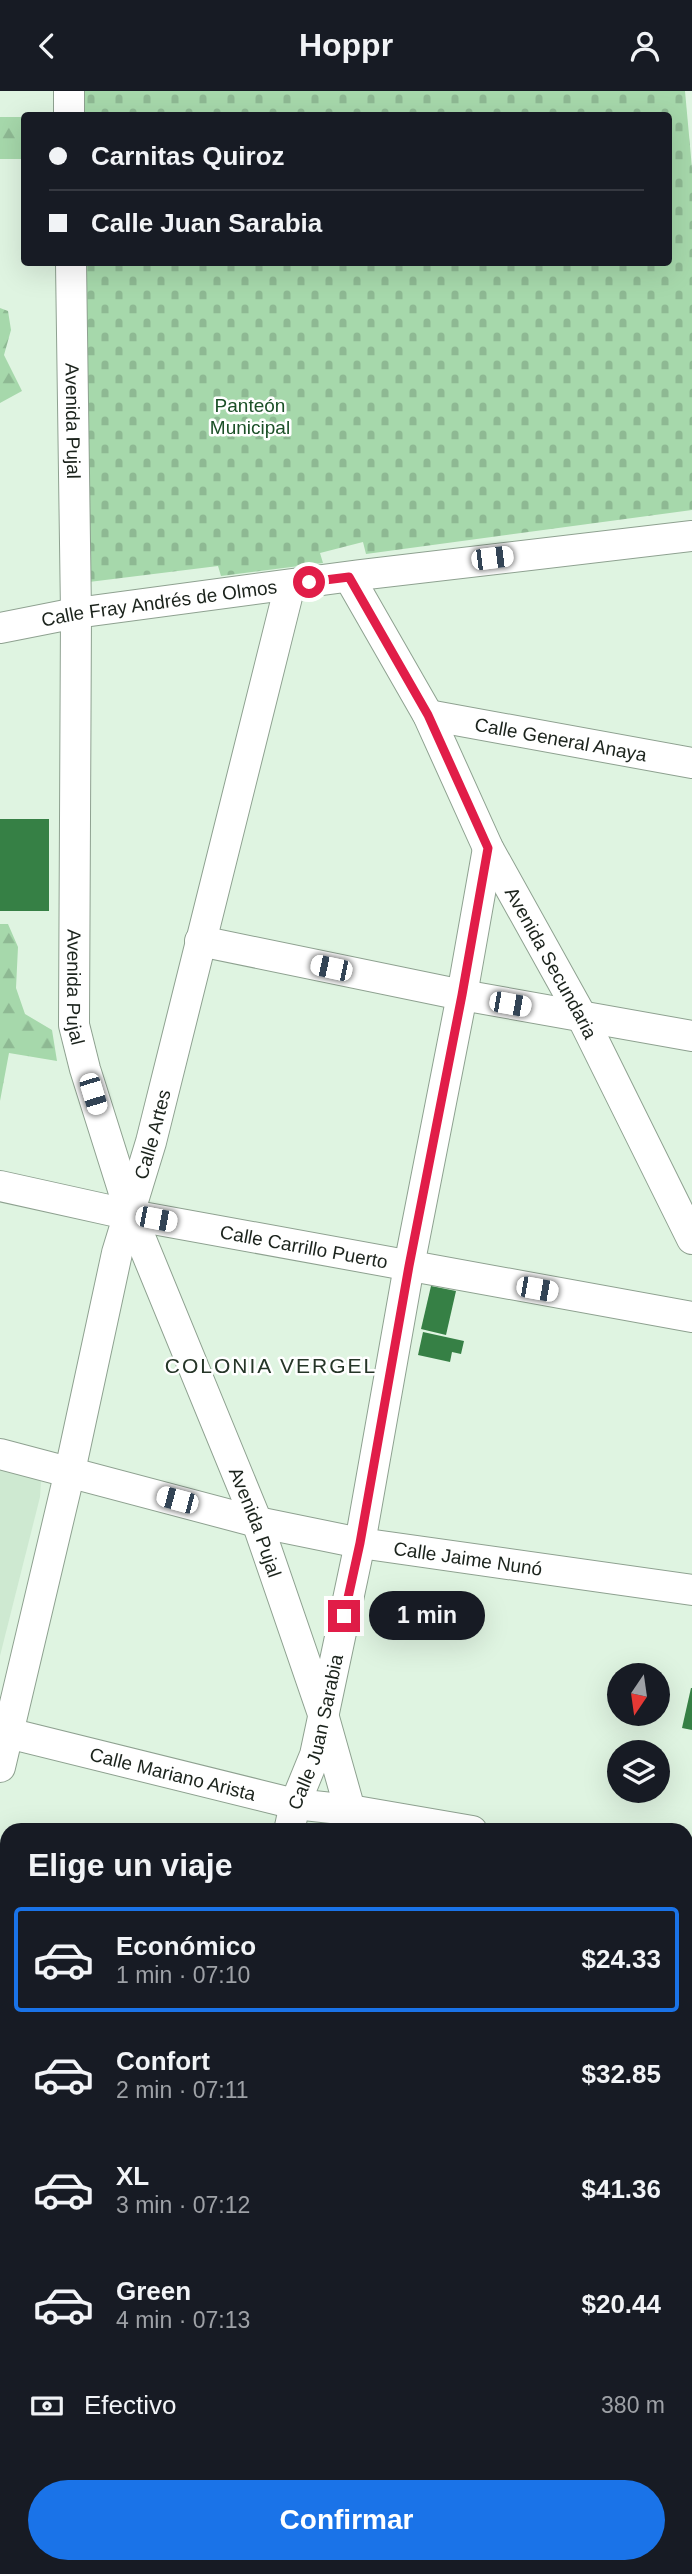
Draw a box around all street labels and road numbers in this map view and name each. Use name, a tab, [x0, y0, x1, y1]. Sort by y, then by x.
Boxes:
street label: Avenida Pujal	[62, 363, 85, 479]
street label: Calle Fray Andrés de Olmos	[39, 576, 278, 630]
street label: Calle General Anaya	[473, 713, 649, 765]
street label: Avenida Secundaria	[501, 883, 602, 1042]
street label: Avenida Pujal	[63, 929, 89, 1047]
street label: Calle Artes	[130, 1087, 174, 1182]
street label: Calle Carrillo Puerto	[218, 1221, 390, 1272]
street label: Avenida Pujal	[225, 1464, 286, 1580]
street label: Calle Jaime Nunó	[392, 1537, 544, 1579]
street label: Calle Juan Sarabia	[283, 1652, 347, 1813]
street label: Calle Mariano Arista	[88, 1743, 258, 1804]

